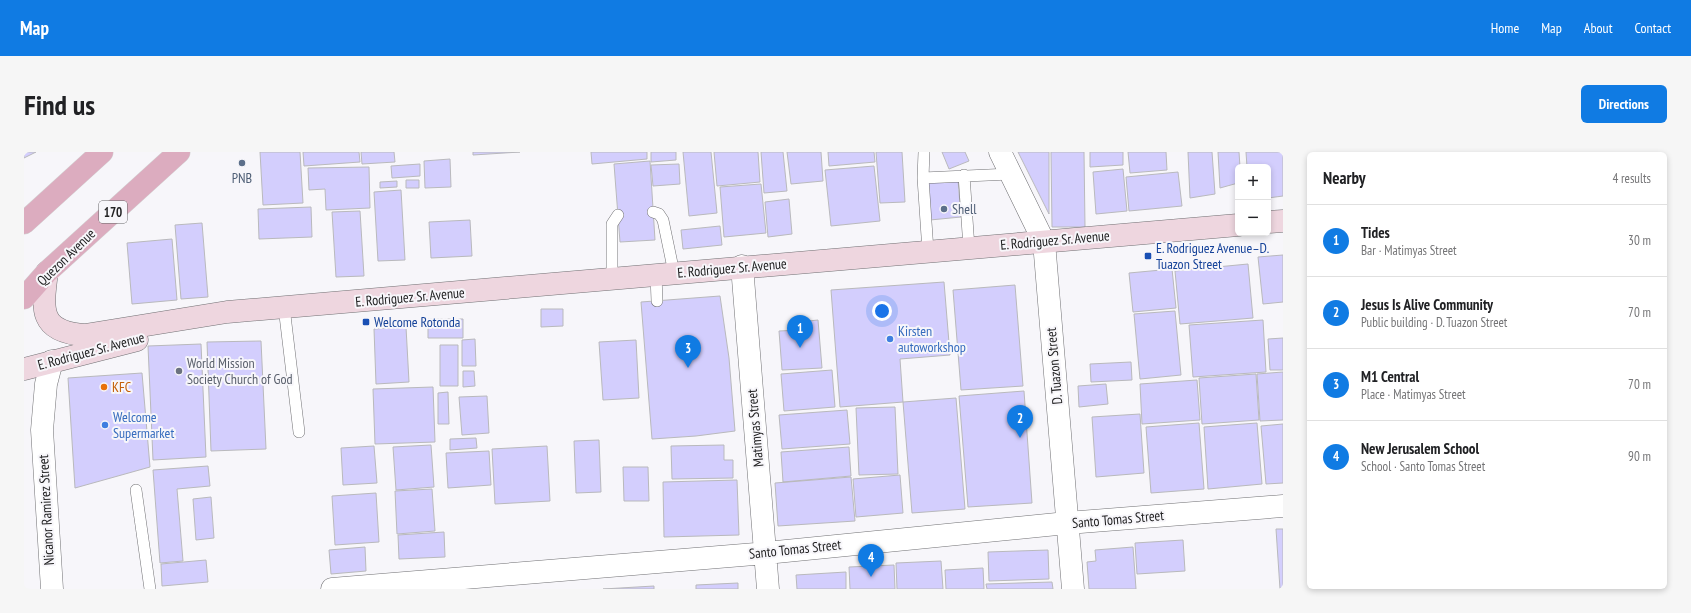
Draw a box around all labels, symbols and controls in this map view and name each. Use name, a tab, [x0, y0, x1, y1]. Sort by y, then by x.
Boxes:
text: Map	[20, 16, 49, 40]
text: Home	[1491, 19, 1519, 37]
text: Map	[1541, 19, 1562, 37]
text: About	[1584, 19, 1613, 37]
text: Contact	[1635, 19, 1671, 37]
button: Directions	[1581, 85, 1667, 123]
text: Find us	[24, 86, 95, 123]
marker: PNB	[237, 158, 247, 168]
map controls	[1235, 164, 1271, 236]
button: +	[1235, 164, 1271, 200]
text: Nearby	[1323, 167, 1366, 189]
place label: PNB	[232, 169, 252, 187]
text: 4 results	[1612, 170, 1651, 187]
place label: Shell	[952, 200, 977, 218]
button: −	[1235, 200, 1271, 236]
road number: 170	[99, 201, 127, 223]
marker: Shell	[939, 204, 949, 214]
text: Tides	[1361, 223, 1390, 242]
street label: Quezon Avenue	[33, 225, 99, 289]
street label: E. Rodriguez Sr. Avenue	[1000, 226, 1111, 254]
text: 1	[1333, 232, 1339, 249]
text: 30 m	[1628, 232, 1651, 249]
place label: E. Rodriguez Avenue–D. Tuazon Street	[1156, 239, 1269, 273]
text: Bar · Matimyas Street	[1361, 242, 1457, 259]
marker: E. Rodriguez Avenue–D. Tuazon Street	[1143, 251, 1153, 261]
street label: E. Rodriguez Sr. Avenue	[677, 254, 788, 282]
street label: E. Rodriguez Sr. Avenue	[355, 283, 466, 311]
text: Jesus Is Alive Community	[1361, 295, 1493, 314]
your location	[872, 301, 892, 321]
text: 2	[1333, 304, 1339, 321]
text: 70 m	[1628, 304, 1651, 321]
place label: Welcome Rotonda	[374, 313, 460, 331]
text: Public building · D. Tuazon Street	[1361, 314, 1507, 331]
pin: 1	[787, 315, 813, 348]
marker: Welcome Rotonda	[361, 317, 371, 327]
place label: Kirsten autoworkshop	[898, 322, 966, 356]
street label: D. Tuazon Street	[1042, 327, 1066, 405]
street label: E. Rodriguez Sr. Avenue	[36, 328, 147, 374]
marker: Kirsten autoworkshop	[885, 334, 895, 344]
pin: 3	[675, 335, 701, 368]
place label: World Mission Society Church of God	[187, 354, 293, 388]
marker: World Mission Society Church of God	[174, 366, 184, 376]
text: M1 Central	[1361, 367, 1419, 386]
text: 3	[1333, 376, 1339, 393]
text: 70 m	[1628, 376, 1651, 393]
place label: KFC	[112, 378, 132, 396]
marker: KFC	[99, 382, 109, 392]
text: Place · Matimyas Street	[1361, 386, 1466, 403]
street label: Matimyas Street	[743, 388, 767, 468]
pin: 2	[1007, 405, 1033, 438]
place label: Welcome Supermarket	[113, 408, 174, 442]
marker: Welcome Supermarket	[100, 420, 110, 430]
text: New Jerusalem School	[1361, 439, 1479, 458]
text: 4	[1333, 448, 1339, 465]
text: 90 m	[1628, 448, 1651, 465]
street label: Nicanor Ramirez Street	[34, 454, 58, 566]
text: School · Santo Tomas Street	[1361, 458, 1485, 475]
street label: Santo Tomas Street	[1071, 506, 1165, 532]
street label: Santo Tomas Street	[748, 535, 842, 563]
pin: 4	[858, 544, 884, 577]

